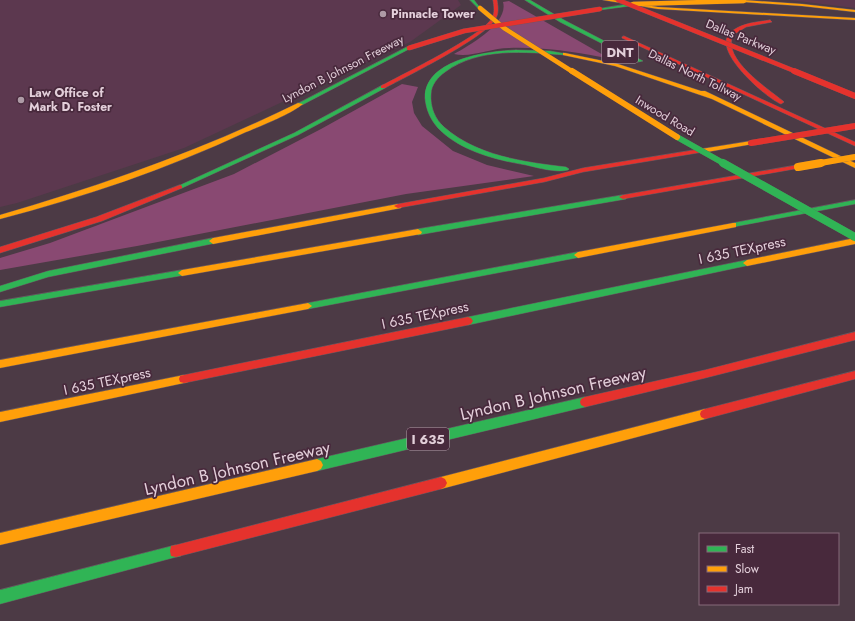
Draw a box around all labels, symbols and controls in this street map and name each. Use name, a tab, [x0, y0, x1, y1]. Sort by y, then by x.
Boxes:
place label: Pinnacle Tower	[391, 5, 475, 23]
marker: Pinnacle Tower	[378, 9, 388, 19]
street label: Dallas Parkway	[703, 15, 780, 60]
street label: Lyndon B Johnson Freeway	[279, 30, 408, 108]
road number: DNT	[602, 41, 638, 63]
street label: Dallas North Tollway	[645, 45, 745, 106]
place label: Law Office of Mark D. Foster	[29, 84, 112, 116]
street label: Inwood Road	[632, 91, 698, 141]
marker: Law Office of Mark D. Foster	[16, 95, 26, 105]
street label: I 635 TEXpress	[697, 231, 788, 269]
street label: I 635 TEXpress	[380, 296, 471, 334]
street label: Lyndon B Johnson Freeway	[458, 360, 649, 426]
street label: I 635 TEXpress	[62, 362, 153, 400]
road number: I 635	[407, 428, 449, 450]
street label: Lyndon B Johnson Freeway	[142, 435, 333, 501]
legend	[699, 533, 839, 605]
text: Fast	[735, 540, 754, 558]
text: Slow	[735, 560, 760, 578]
text: Jam	[733, 580, 753, 598]

